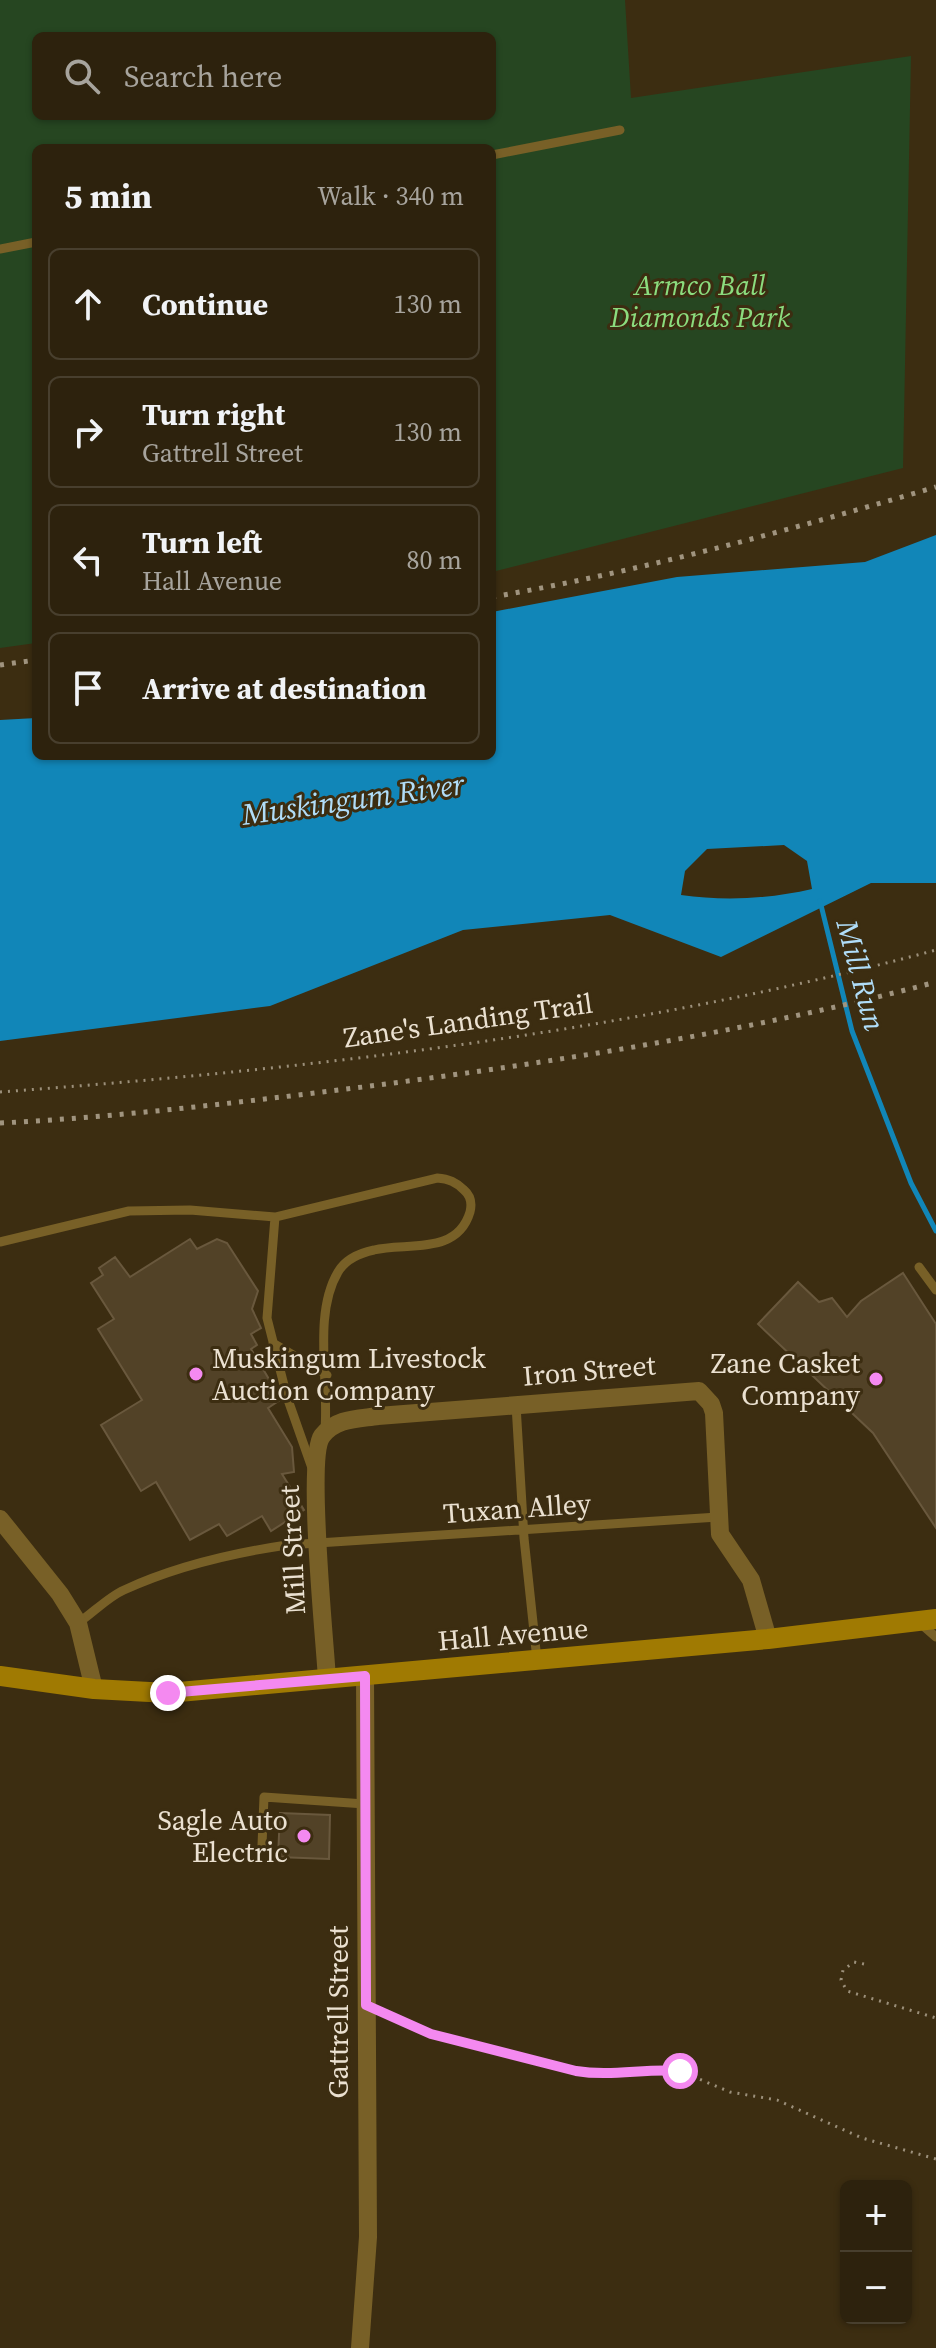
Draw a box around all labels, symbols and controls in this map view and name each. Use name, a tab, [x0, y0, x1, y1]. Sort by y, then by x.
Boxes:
search box	[32, 32, 496, 120]
icon: search	[60, 54, 104, 98]
text: Search here	[124, 56, 282, 97]
text: 5 min	[64, 173, 152, 219]
text: Walk · 340 m	[317, 178, 464, 214]
park label: Armco Ball Diamonds Park	[609, 266, 791, 336]
icon: ahead	[66, 282, 110, 326]
text: Continue	[142, 284, 268, 325]
text: 130 m	[394, 286, 462, 322]
text: Turn right	[142, 394, 285, 435]
icon: right	[66, 410, 110, 454]
text: 130 m	[394, 414, 462, 450]
text: Gattrell Street	[142, 435, 303, 471]
text: Turn left	[142, 522, 262, 563]
icon: left	[66, 538, 110, 582]
text: 80 m	[407, 542, 462, 578]
text: Hall Avenue	[142, 563, 282, 599]
icon: arrive	[66, 666, 110, 710]
text: Arrive at destination	[142, 668, 427, 709]
water label: Muskingum River	[238, 763, 468, 835]
water label: Mill Run	[826, 914, 896, 1035]
street label: Zane's Landing Trail	[341, 984, 595, 1056]
place label: Muskingum Livestock Auction Company	[212, 1339, 487, 1409]
place label: Zane Casket Company	[711, 1344, 861, 1414]
street label: Iron Street	[521, 1345, 658, 1395]
marker: Muskingum Livestock Auction Company	[187, 1365, 205, 1383]
marker: Zane Casket Company	[867, 1370, 885, 1388]
street label: Mill Street	[270, 1484, 314, 1616]
street label: Tuxan Alley	[442, 1484, 593, 1532]
street label: Hall Avenue	[436, 1608, 590, 1660]
route end	[150, 1675, 186, 1711]
place label: Sagle Auto Electric	[158, 1801, 288, 1871]
marker: Sagle Auto Electric	[295, 1827, 313, 1845]
street label: Gattrell Street	[319, 1925, 357, 2098]
route start	[662, 2053, 698, 2089]
map controls	[840, 2180, 912, 2324]
button: +	[840, 2180, 912, 2252]
button: −	[840, 2252, 912, 2324]

